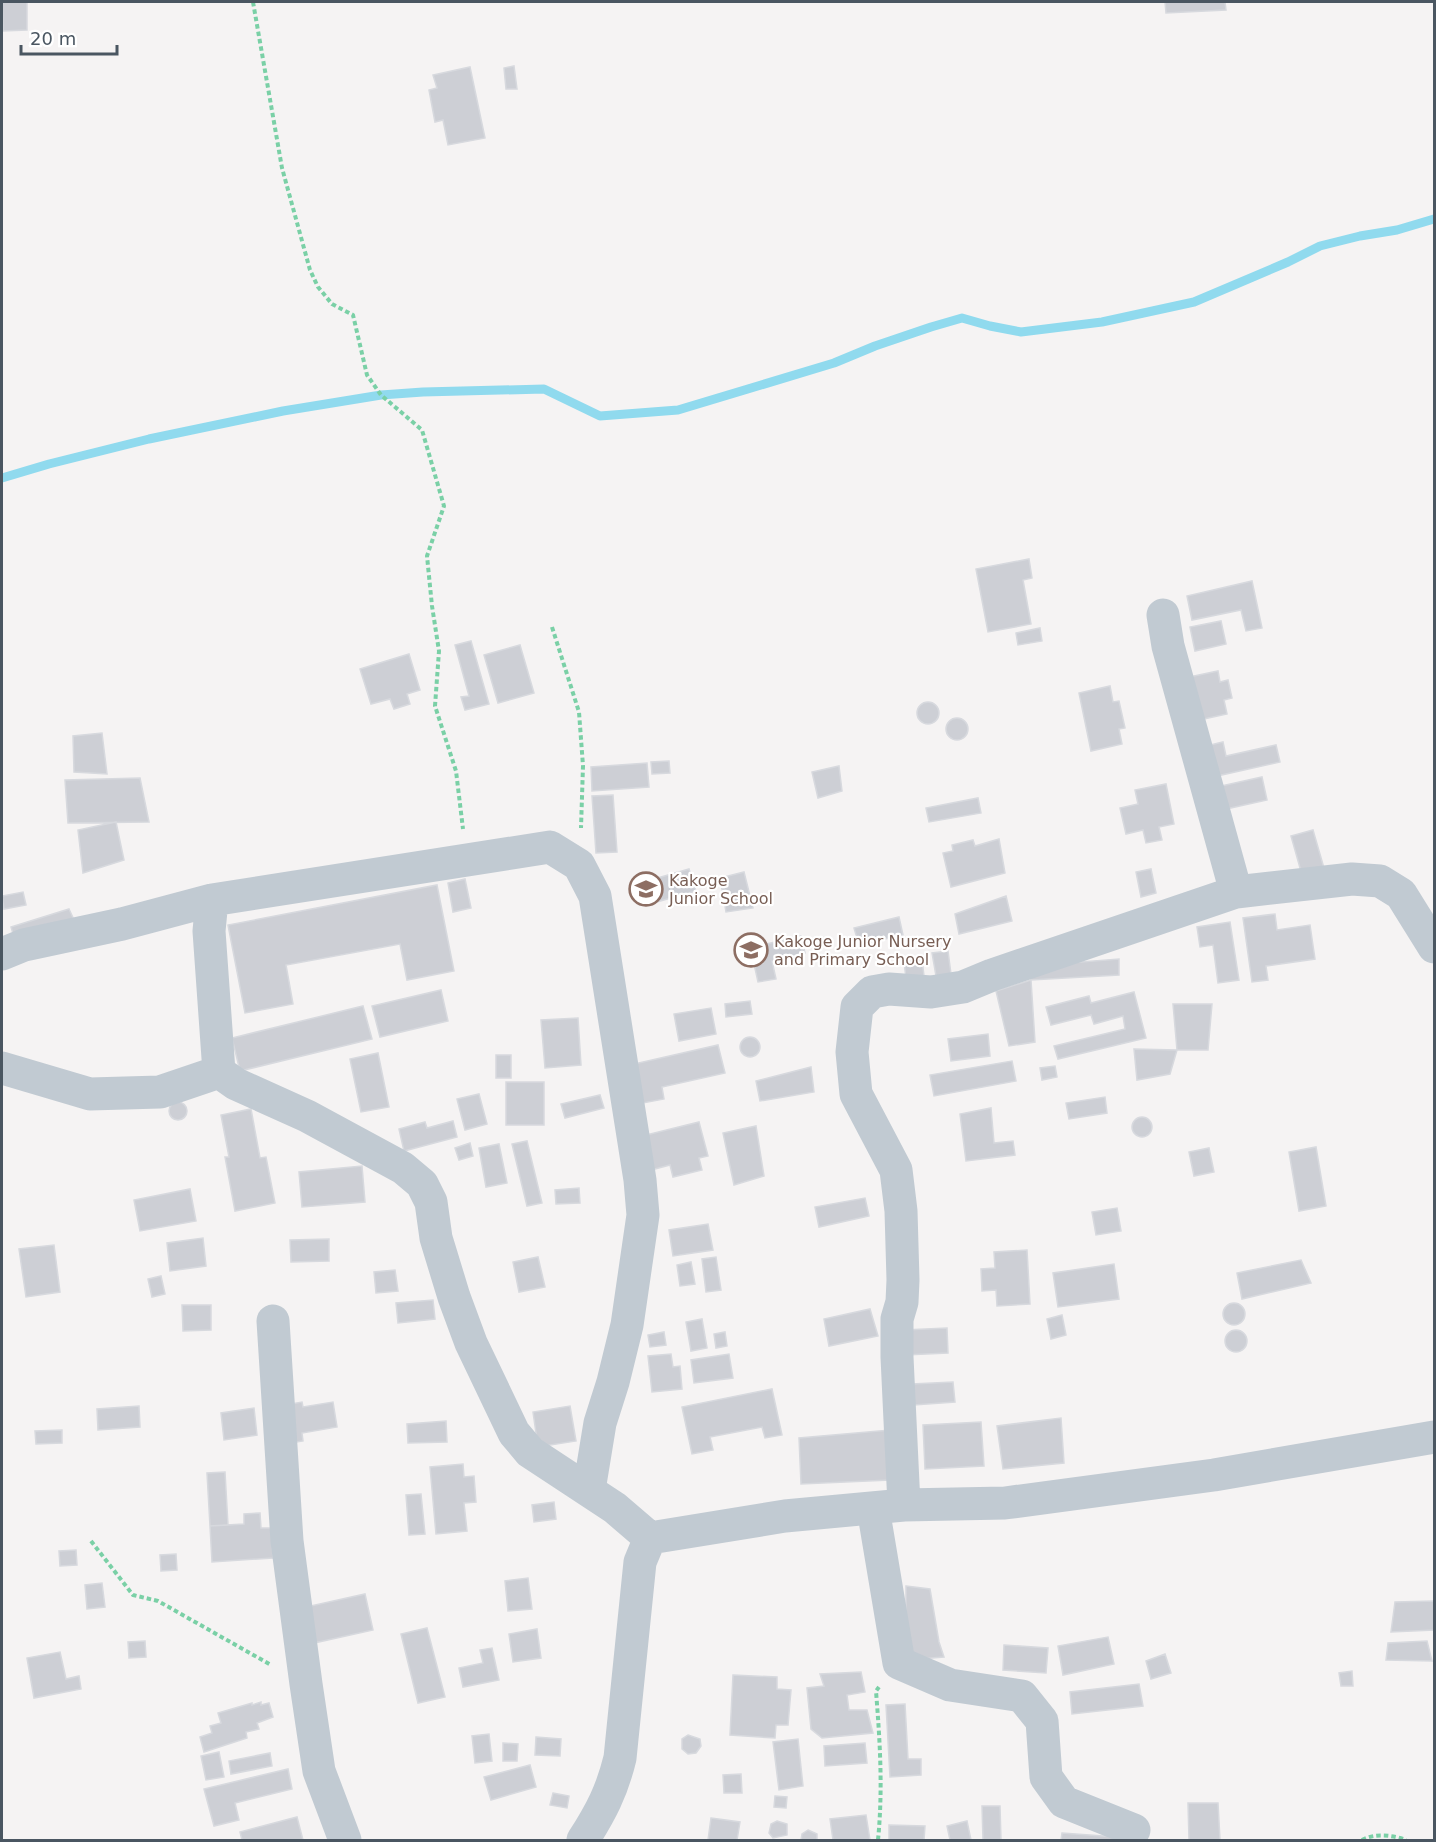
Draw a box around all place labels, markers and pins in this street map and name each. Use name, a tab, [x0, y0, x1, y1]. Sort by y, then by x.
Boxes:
school or university icon: Kakoge Junior School	[628, 871, 664, 907]
place label: Kakoge Junior School	[668, 871, 773, 908]
school or university icon: Kakoge Junior Nursery and Primary School	[733, 932, 769, 968]
place label: Kakoge Junior Nursery and Primary School	[774, 932, 951, 969]

